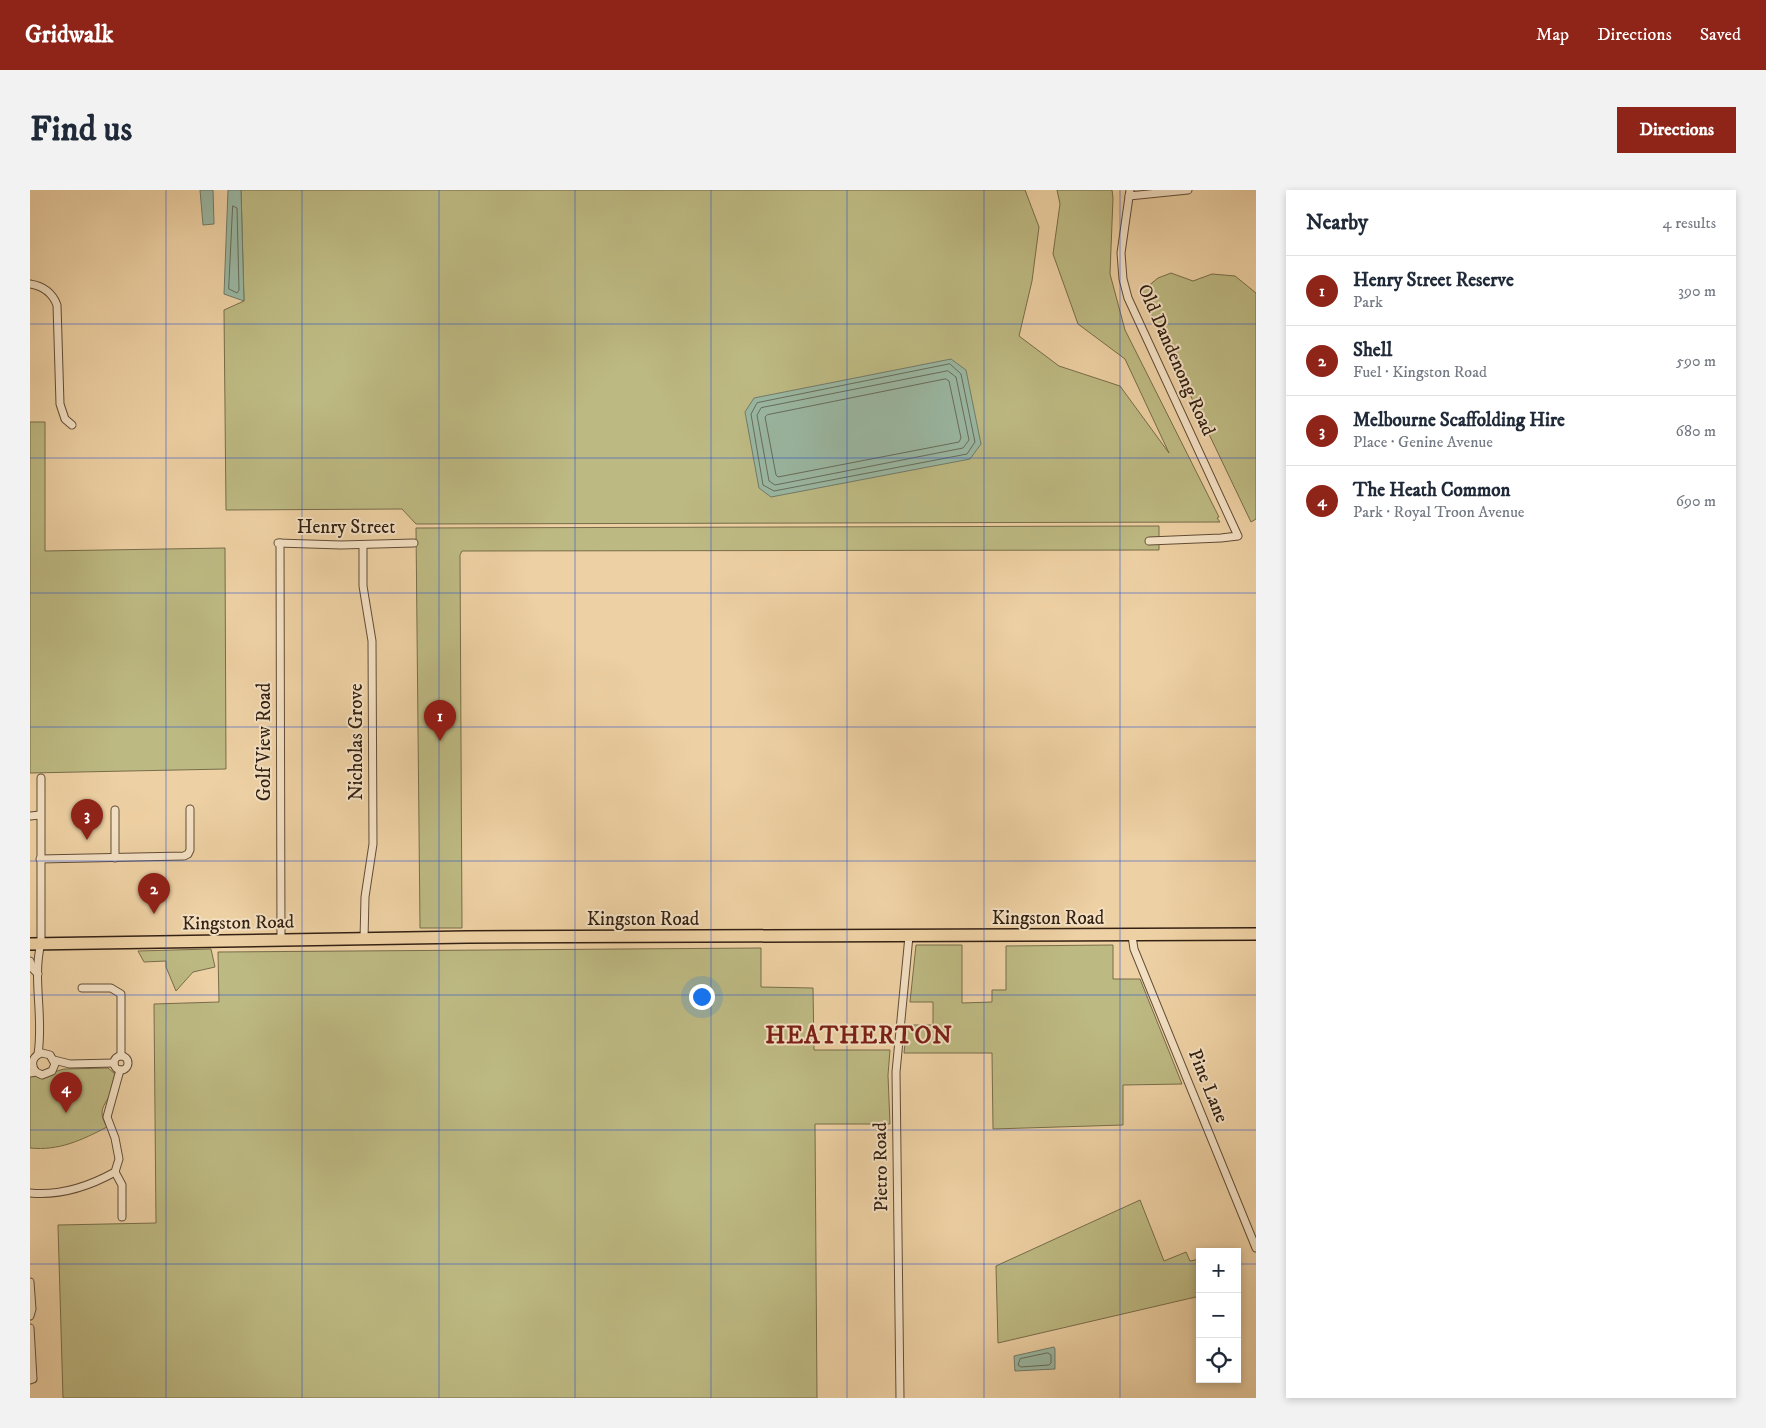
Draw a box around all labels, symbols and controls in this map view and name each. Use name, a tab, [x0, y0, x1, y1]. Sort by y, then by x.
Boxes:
text: Gridwalk	[25, 20, 113, 50]
text: Map	[1536, 24, 1569, 46]
text: Directions	[1597, 24, 1672, 46]
text: Saved	[1700, 24, 1741, 46]
button: Directions	[1617, 107, 1736, 153]
text: Find us	[30, 108, 132, 152]
text: Nearby	[1306, 210, 1368, 236]
text: 4 results	[1663, 213, 1716, 233]
text: Henry Street Reserve	[1353, 269, 1514, 292]
street label: Old Dandenong Road	[1132, 281, 1220, 440]
text: 1	[1319, 281, 1325, 301]
text: 390 m	[1678, 281, 1716, 301]
text: Park	[1353, 292, 1383, 312]
text: Shell	[1353, 339, 1392, 362]
text: 2	[1318, 351, 1326, 371]
text: 590 m	[1676, 351, 1716, 371]
text: Fuel · Kingston Road	[1353, 362, 1487, 382]
text: Melbourne Scaffolding Hire	[1353, 409, 1565, 432]
text: 3	[1319, 421, 1325, 441]
text: 680 m	[1676, 421, 1716, 441]
text: Place · Genine Avenue	[1353, 432, 1493, 452]
text: The Heath Common	[1353, 479, 1511, 502]
text: 4	[1317, 491, 1327, 511]
text: 690 m	[1676, 491, 1716, 511]
text: Park · Royal Troon Avenue	[1353, 502, 1525, 522]
street label: Henry Street	[297, 516, 395, 539]
street label: Golf View Road	[253, 682, 276, 801]
street label: Nicholas Grove	[345, 683, 368, 801]
pin: 1	[424, 700, 456, 741]
pin: 3	[71, 799, 103, 840]
pin: 2	[138, 873, 170, 914]
street label: Kingston Road	[992, 907, 1105, 930]
street label: Kingston Road	[587, 908, 700, 931]
street label: Kingston Road	[182, 911, 295, 935]
your location	[689, 984, 715, 1010]
district label: HEATHERTON	[765, 1021, 953, 1051]
street label: Pine Lane	[1183, 1046, 1233, 1126]
pin: 4	[50, 1072, 82, 1113]
street label: Pietro Road	[869, 1121, 893, 1212]
map controls	[1196, 1248, 1241, 1383]
button: +	[1196, 1248, 1241, 1293]
button: −	[1196, 1293, 1241, 1338]
button: locate	[1196, 1338, 1241, 1383]

